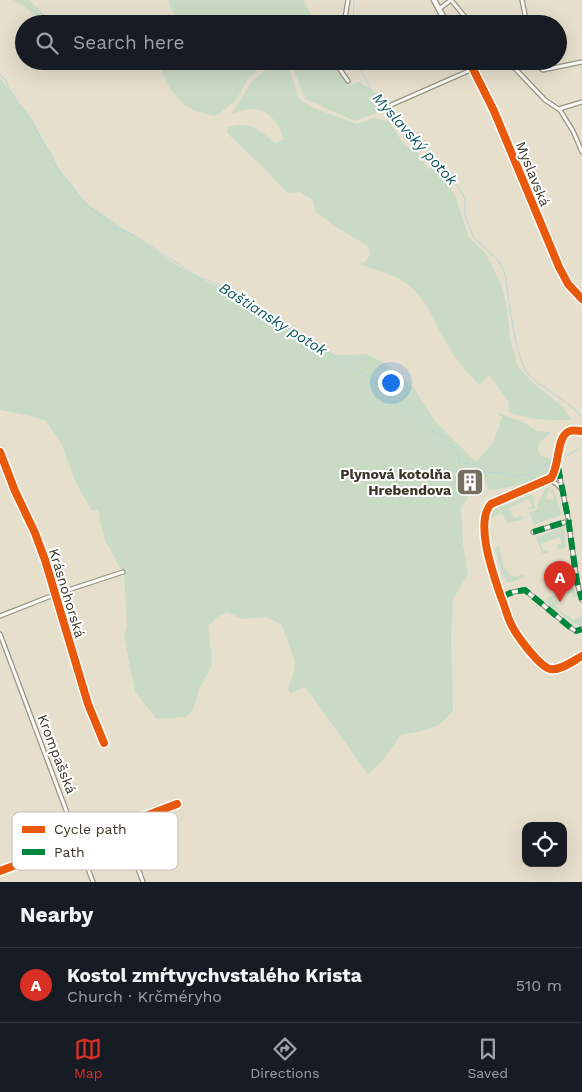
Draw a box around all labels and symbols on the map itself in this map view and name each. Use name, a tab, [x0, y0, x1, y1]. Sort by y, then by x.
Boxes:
water label: Myslavský potok	[369, 89, 462, 190]
street label: Myslavská	[513, 139, 553, 209]
water label: Baštiansky potok	[216, 279, 331, 360]
your location	[378, 370, 404, 396]
place label: Plynová kotolňa Hrebendova	[340, 466, 452, 498]
building icon: Plynová kotolňa Hrebendova	[455, 467, 485, 497]
street label: Krásnohorská	[46, 546, 88, 640]
pin: A	[544, 561, 576, 602]
street label: Krompašská	[35, 712, 79, 796]
legend	[12, 812, 178, 870]
text: Cycle path	[54, 821, 127, 837]
text: Path	[54, 844, 85, 860]

